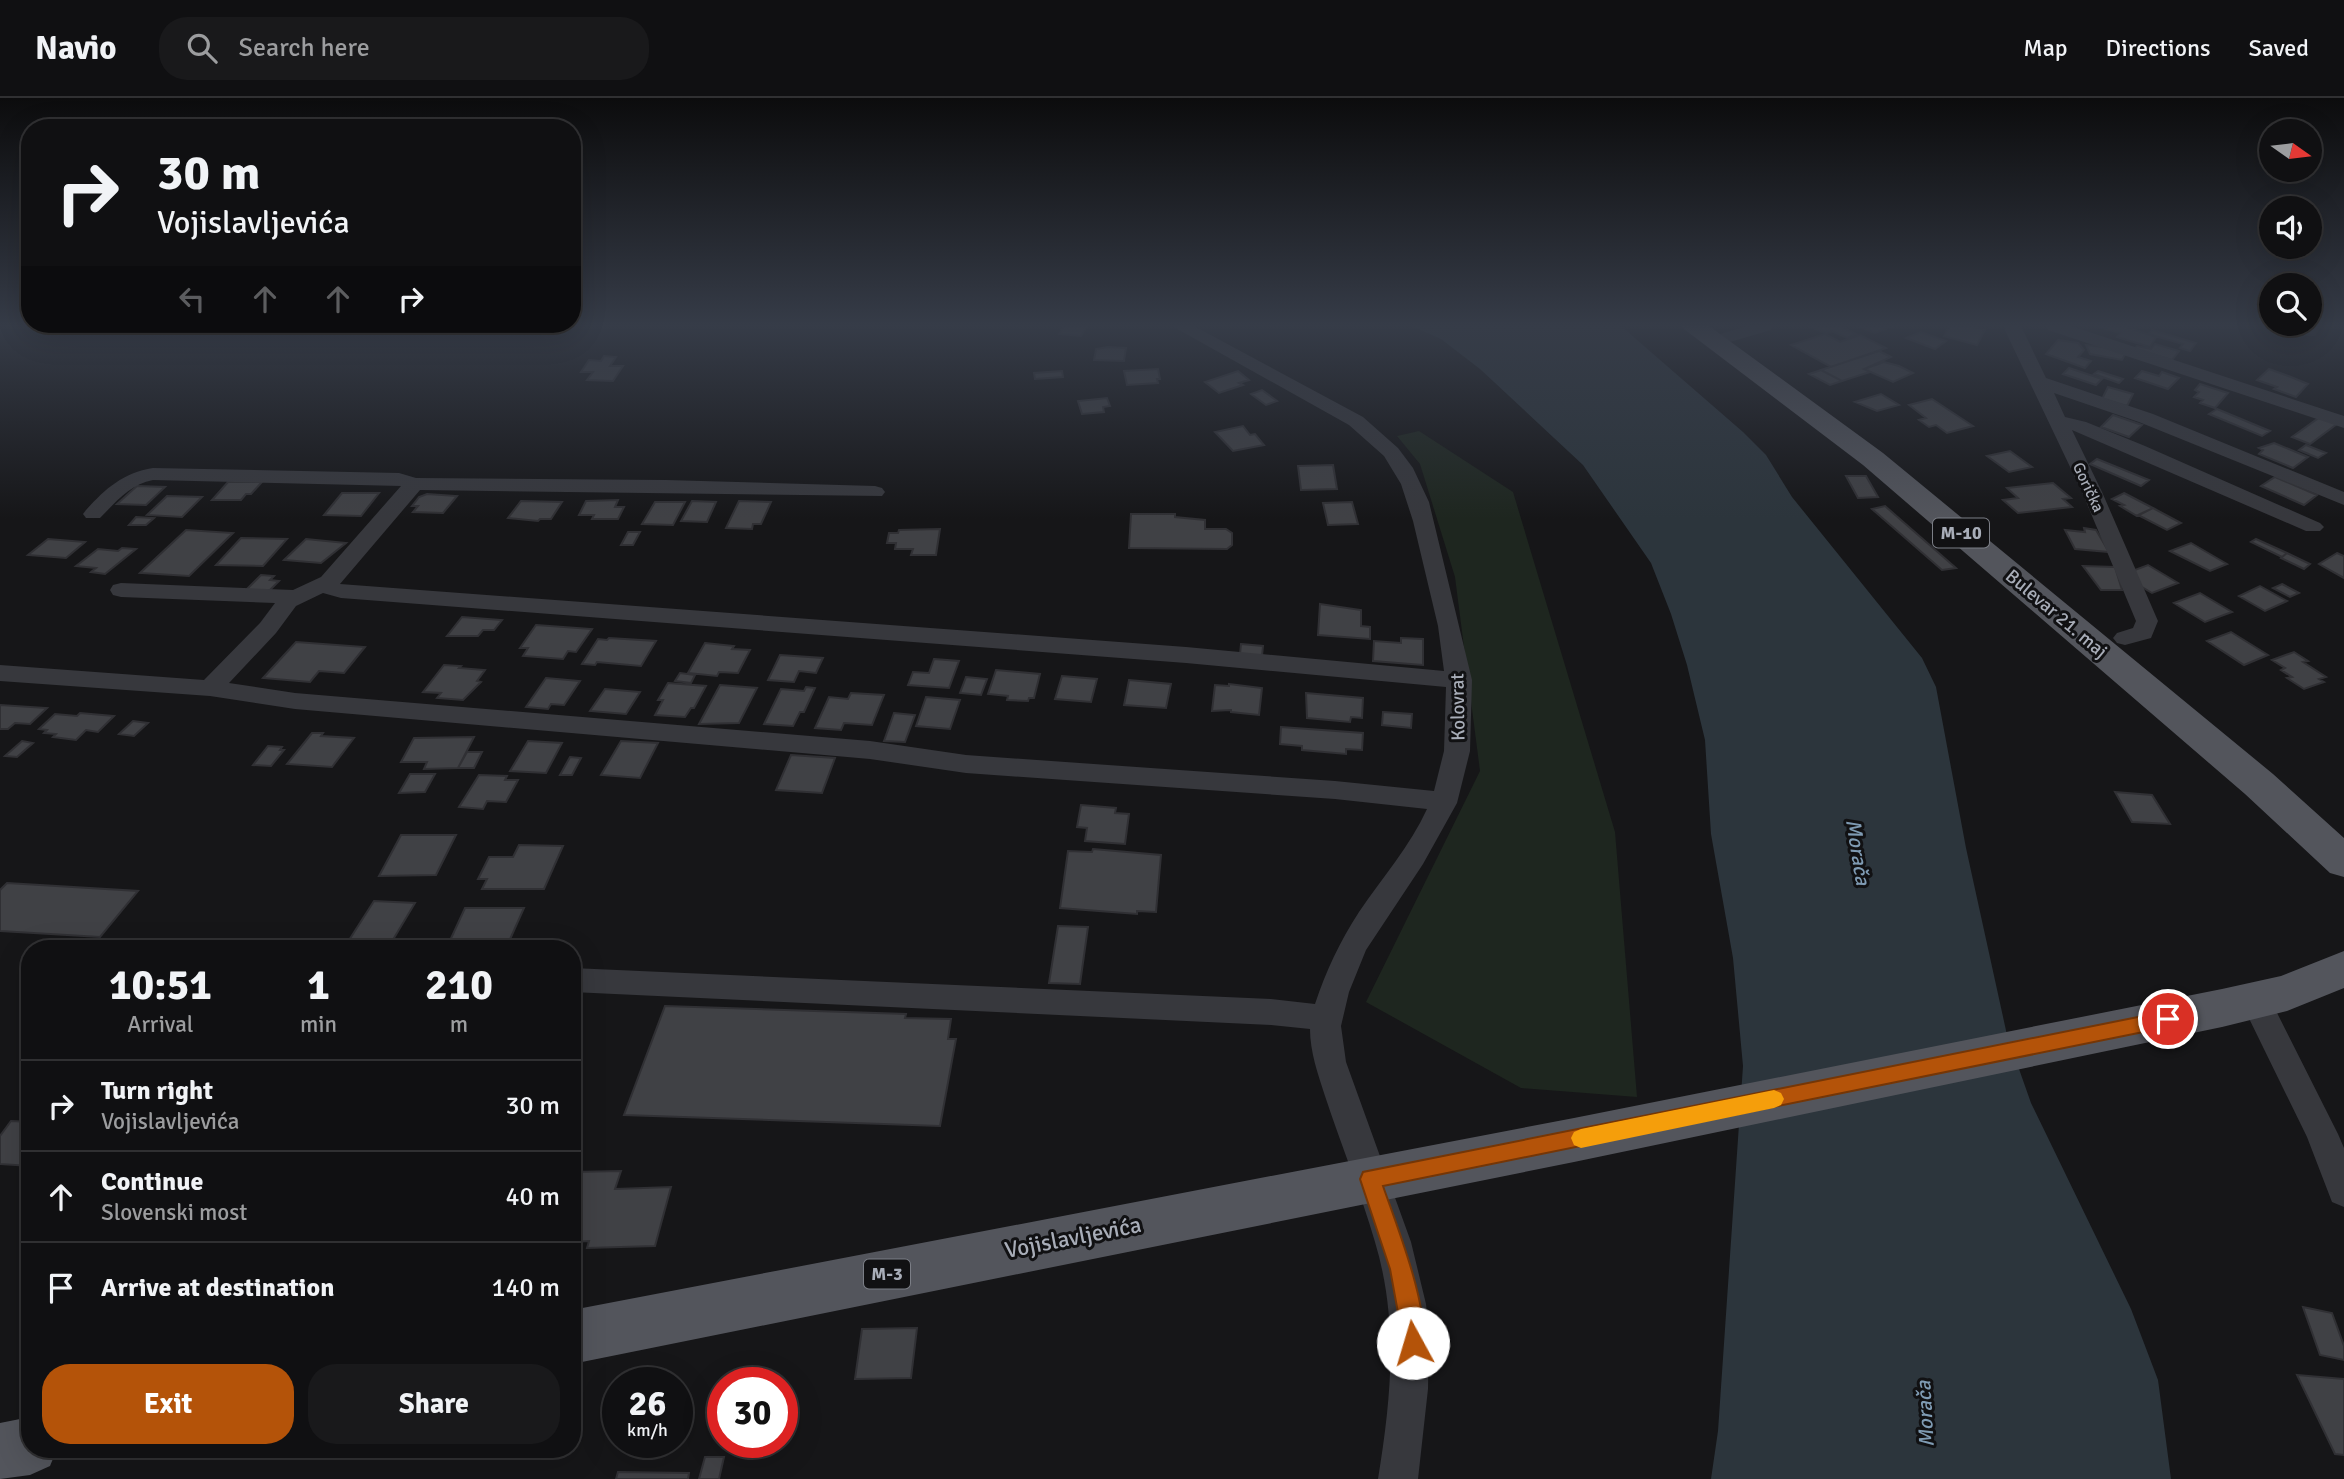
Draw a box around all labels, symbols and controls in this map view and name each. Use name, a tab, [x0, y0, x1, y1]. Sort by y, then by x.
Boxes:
search box	[159, 17, 649, 80]
text: Navio	[35, 28, 117, 69]
icon: search	[183, 29, 221, 67]
text: Search here	[239, 32, 370, 64]
text: Map	[2023, 33, 2068, 63]
text: Directions	[2106, 33, 2211, 63]
text: Saved	[2249, 33, 2309, 63]
north arrow	[2259, 119, 2322, 182]
map controls	[2259, 119, 2322, 336]
text: 30 m	[157, 143, 260, 203]
icon: right	[42, 147, 133, 238]
button: sound	[2259, 196, 2322, 259]
text: Vojislavljevića	[157, 203, 350, 242]
button: search	[2259, 273, 2322, 336]
icon: left	[173, 280, 211, 318]
icon: ahead	[246, 280, 284, 318]
icon: ahead	[319, 280, 357, 318]
icon: right	[392, 280, 430, 318]
street label: Gorička	[2068, 459, 2108, 516]
road number: M-10	[1933, 519, 1989, 548]
street label: Bulevar 21. maj	[2000, 564, 2112, 663]
street label: Kolovrat	[1445, 673, 1471, 741]
water label: Morača	[1840, 817, 1876, 888]
text: 10:51	[109, 960, 212, 1011]
text: 1	[307, 960, 330, 1011]
text: 210	[425, 960, 493, 1011]
pin	[2138, 989, 2198, 1049]
icon: arrive	[2149, 1000, 2187, 1038]
text: Arrival	[127, 1010, 194, 1039]
text: min	[300, 1010, 337, 1039]
text: m	[450, 1010, 468, 1039]
text: Turn right	[101, 1075, 213, 1107]
icon: right	[42, 1087, 80, 1125]
text: 30 m	[505, 1090, 560, 1122]
text: Vojislavljevića	[101, 1107, 239, 1136]
text: Continue	[101, 1166, 203, 1198]
icon: ahead	[42, 1178, 80, 1216]
text: 40 m	[505, 1181, 560, 1213]
text: Slovenski most	[101, 1198, 247, 1227]
street label: Vojislavljevića	[1002, 1210, 1144, 1265]
road number: M-3	[864, 1260, 910, 1288]
icon: arrive	[42, 1269, 80, 1307]
text: Arrive at destination	[101, 1272, 334, 1304]
text: 140 m	[491, 1272, 560, 1304]
position arrow	[1376, 1306, 1450, 1380]
button: Exit	[42, 1364, 294, 1444]
button: Share	[308, 1364, 560, 1444]
speed limit sign: 30	[707, 1367, 798, 1458]
water label: Morača	[1910, 1379, 1940, 1448]
text: 26	[629, 1382, 666, 1425]
text: km/h	[627, 1419, 668, 1441]

